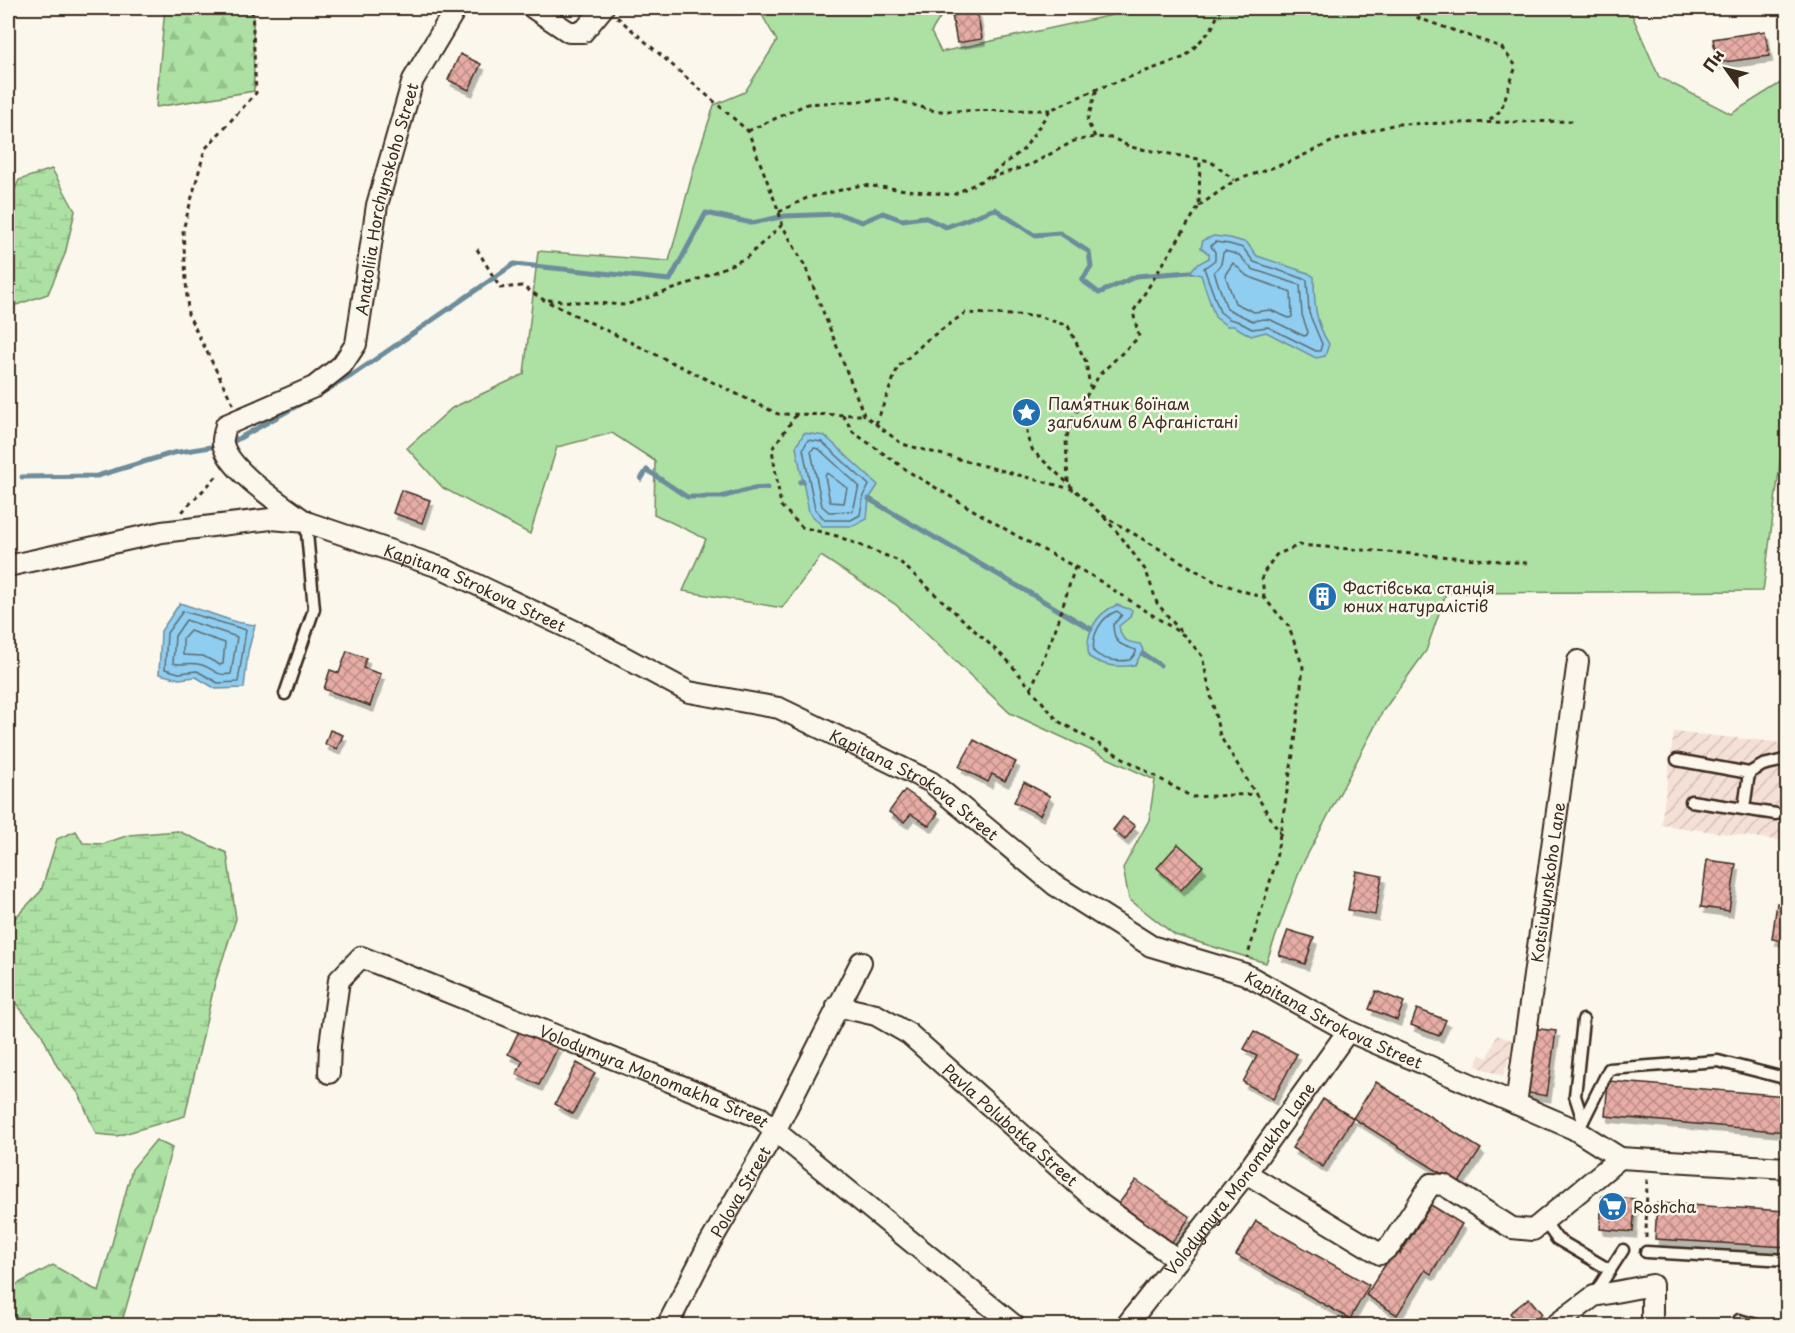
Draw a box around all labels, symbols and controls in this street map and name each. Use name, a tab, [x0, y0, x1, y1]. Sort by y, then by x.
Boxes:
north arrow	[1696, 39, 1756, 99]
text: Пн	[1696, 44, 1729, 76]
street label: Anatoliia Horchynskoho Street	[348, 79, 424, 317]
place label: Пам’ятник воїнам загиблим в Афганістані	[1047, 391, 1238, 433]
place icon: Пам’ятник воїнам загиблим в Афганістані	[1011, 396, 1043, 428]
street label: Kapitana Strokova Street	[381, 537, 570, 637]
place label: Фастівська станція юних натуралістів	[1343, 575, 1495, 617]
building icon: Фастівська станція юних натуралістів	[1306, 580, 1338, 612]
street label: Kapitana Strokova Street	[826, 722, 1005, 846]
street label: Kotsiubynskoho Lane	[1524, 800, 1570, 964]
street label: Kapitana Strokova Street	[1241, 964, 1427, 1074]
street label: Volodymyra Monomakha Street	[536, 1018, 776, 1133]
street label: Pavla Polubotka Street	[938, 1058, 1084, 1191]
street label: Volodymyra Monomakha Lane	[1159, 1077, 1320, 1280]
street label: Polova Street	[704, 1141, 776, 1242]
supermarket icon: Roshcha	[1596, 1190, 1628, 1222]
place label: Roshcha	[1633, 1194, 1696, 1218]

